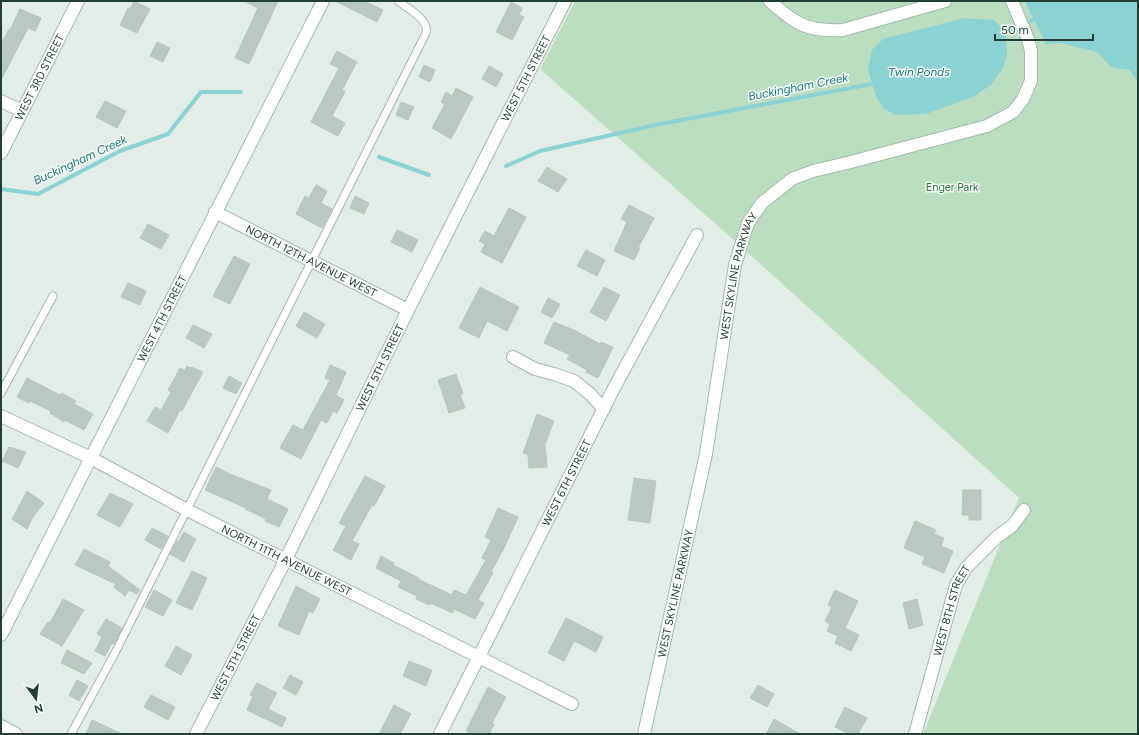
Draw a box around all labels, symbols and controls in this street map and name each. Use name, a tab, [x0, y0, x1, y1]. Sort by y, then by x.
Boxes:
scale bar	[995, 16, 1093, 42]
text: 50 m	[1001, 23, 1029, 37]
street label: WEST 3RD STREET	[13, 32, 67, 123]
street label: WEST 5TH STREET	[499, 33, 553, 124]
water label: Twin Ponds	[888, 65, 950, 79]
water label: Buckingham Creek	[747, 70, 850, 104]
water label: Buckingham Creek	[31, 132, 130, 188]
park label: Enger Park	[926, 181, 979, 194]
street label: WEST SKYLINE PARKWAY	[718, 210, 761, 341]
street label: NORTH 12TH AVENUE WEST	[243, 223, 379, 300]
street label: WEST 4TH STREET	[135, 273, 190, 364]
street label: WEST 5TH STREET	[354, 322, 407, 413]
street label: WEST 6TH STREET	[540, 438, 594, 528]
street label: NORTH 11TH AVENUE WEST	[219, 522, 353, 599]
street label: WEST SKYLINE PARKWAY	[655, 528, 696, 659]
street label: WEST 8TH STREET	[931, 563, 973, 657]
street label: WEST 5TH STREET	[208, 613, 263, 703]
north arrow	[16, 679, 56, 719]
text: N	[33, 701, 44, 716]

